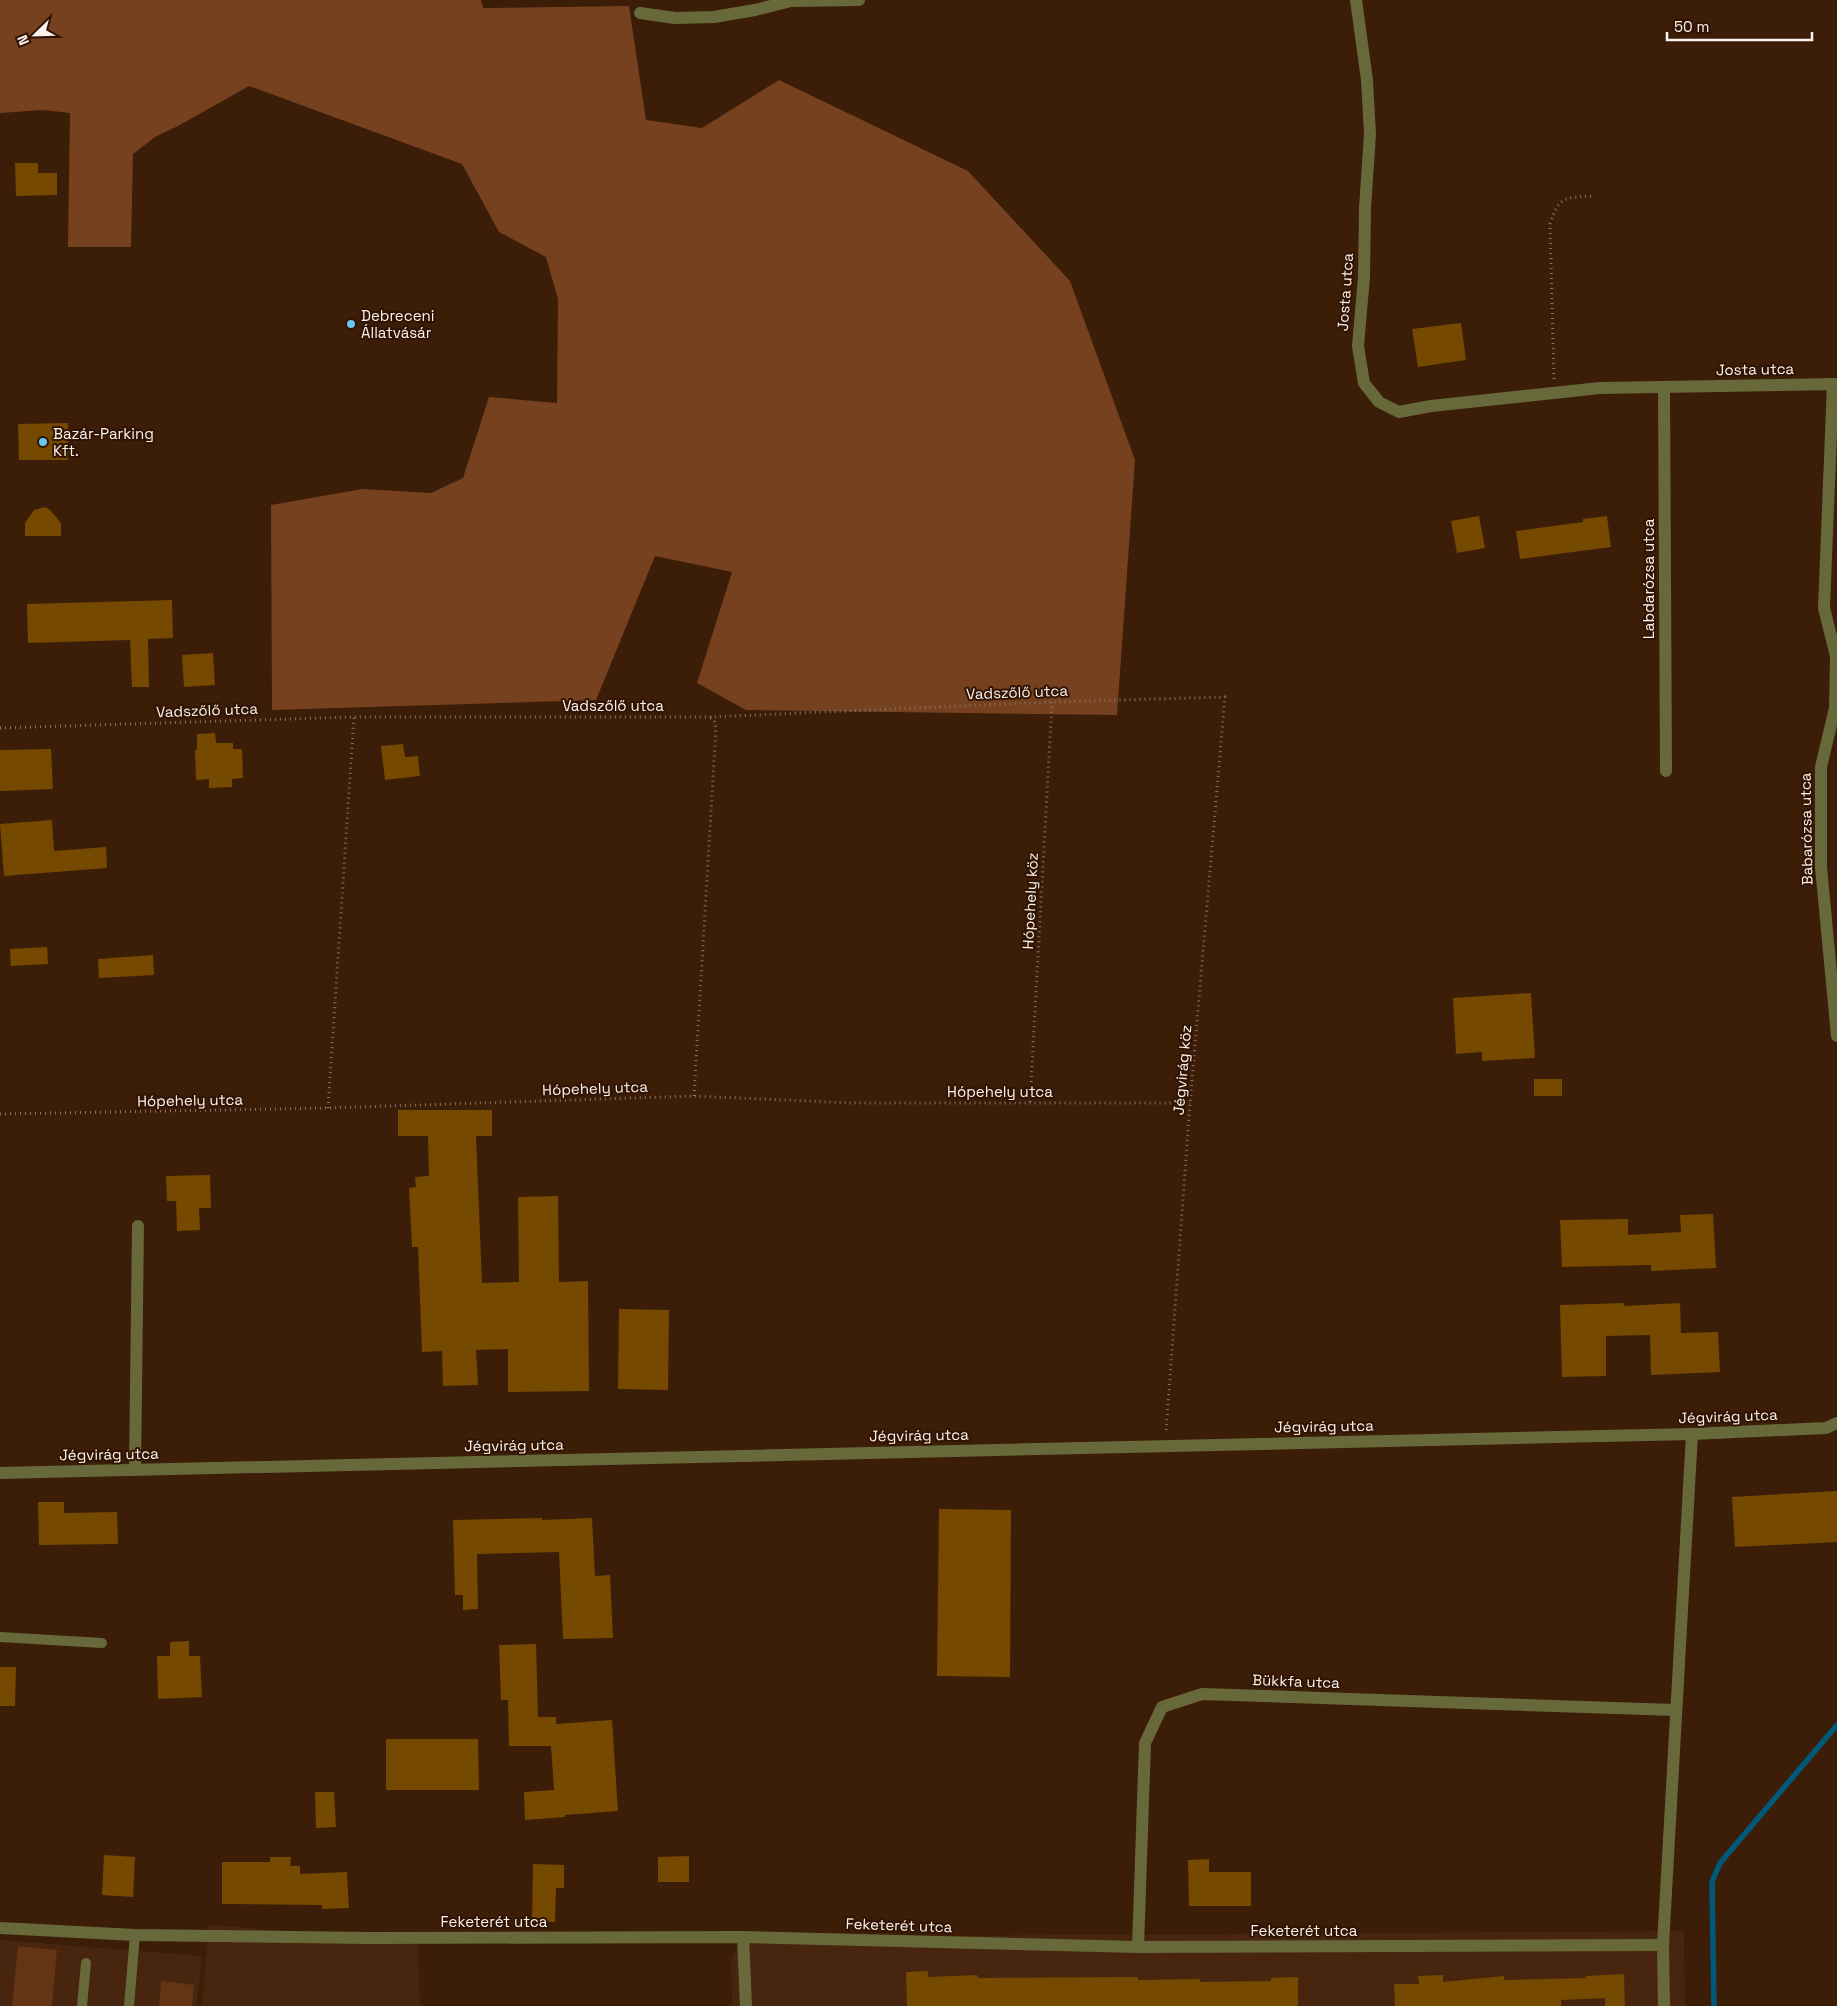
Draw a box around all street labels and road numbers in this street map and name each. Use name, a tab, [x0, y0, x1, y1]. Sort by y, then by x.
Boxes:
street label: Josta utca	[1333, 252, 1357, 332]
street label: Josta utca	[1716, 359, 1795, 379]
street label: Labdarózsa utca	[1639, 518, 1658, 639]
street label: Vadszőlő utca	[966, 681, 1069, 703]
street label: Vadszőlő utca	[562, 696, 664, 715]
street label: Vadszőlő utca	[156, 699, 259, 721]
street label: Babarózsa utca	[1796, 772, 1816, 886]
street label: Hópehely köz	[1018, 852, 1042, 950]
street label: Jégvirág köz	[1169, 1024, 1195, 1116]
street label: Hópehely utca	[542, 1077, 649, 1099]
street label: Hópehely utca	[947, 1082, 1053, 1101]
street label: Hópehely utca	[137, 1090, 243, 1110]
street label: Jégvirág utca	[1678, 1405, 1778, 1427]
street label: Jégvirág utca	[1274, 1416, 1374, 1436]
street label: Jégvirág utca	[869, 1425, 969, 1445]
street label: Jégvirág utca	[464, 1435, 564, 1455]
street label: Jégvirág utca	[59, 1444, 159, 1464]
street label: Bükkfa utca	[1252, 1670, 1340, 1692]
street label: Feketerét utca	[441, 1912, 548, 1931]
street label: Feketerét utca	[845, 1914, 953, 1936]
street label: Feketerét utca	[1251, 1921, 1358, 1940]

